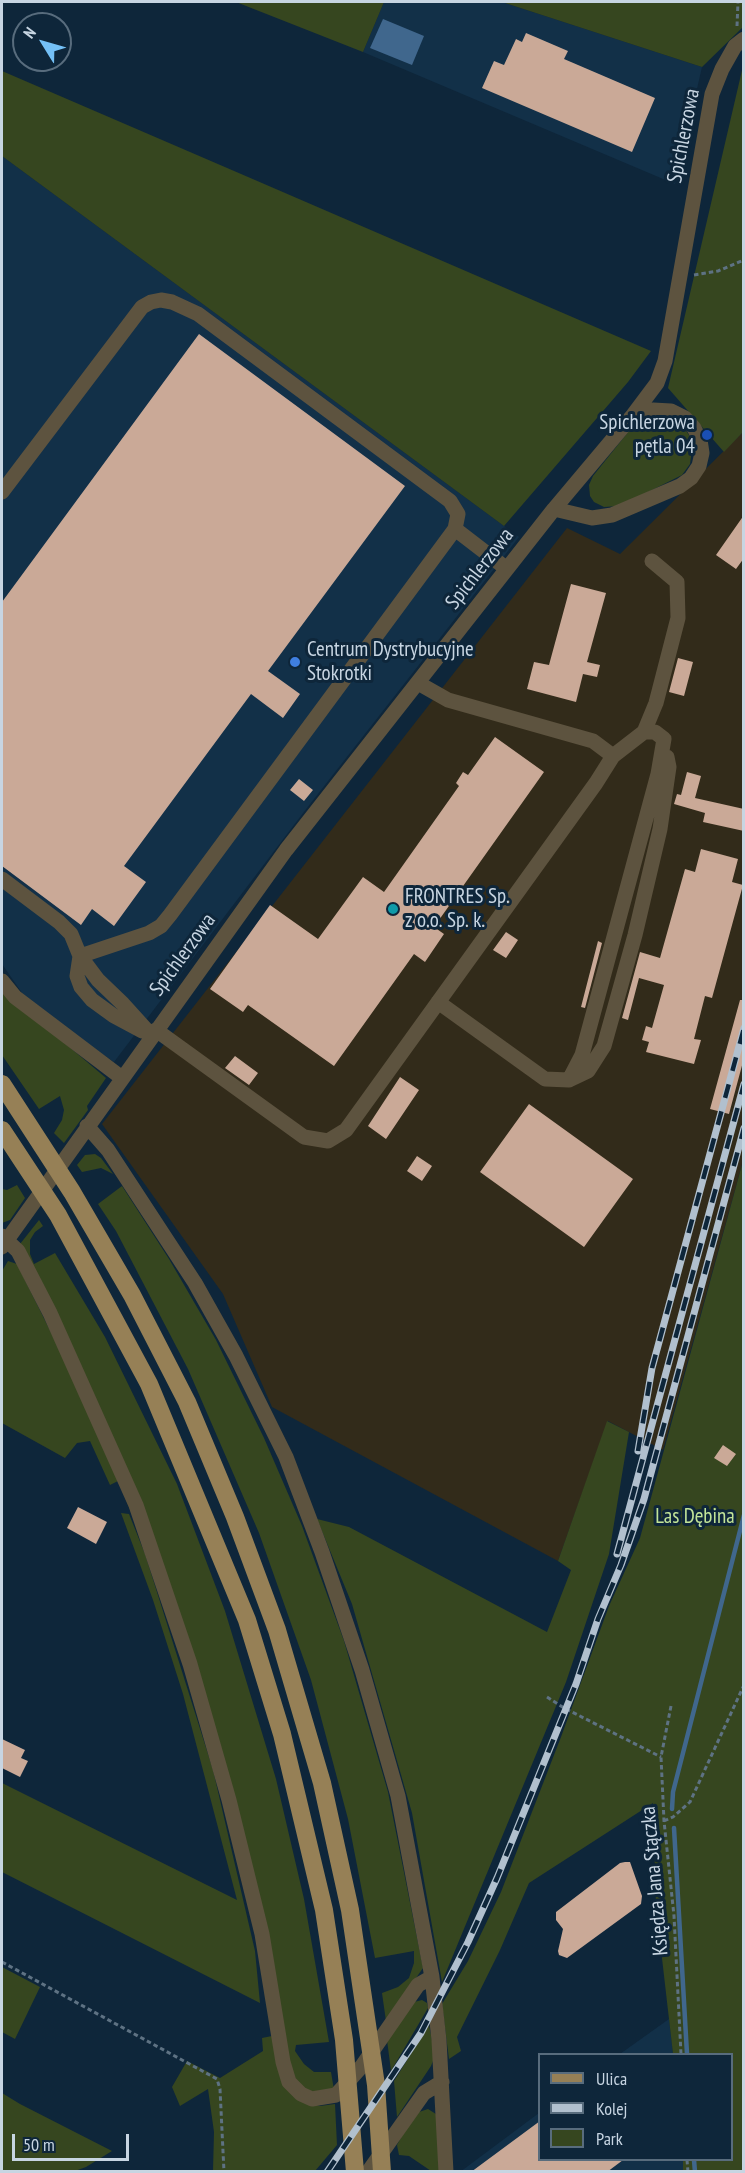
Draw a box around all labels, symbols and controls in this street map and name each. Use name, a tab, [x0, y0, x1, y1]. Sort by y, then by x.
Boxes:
north arrow	[12, 12, 72, 72]
text: N	[19, 23, 40, 42]
street label: Spichlerzowa	[663, 87, 705, 185]
place label: Spichlerzowa pętla 04	[599, 410, 695, 460]
marker: Spichlerzowa pętla 04	[700, 428, 714, 442]
street label: Spichlerzowa	[441, 524, 519, 614]
place label: Centrum Dystrybucyjne Stokrotki	[307, 637, 474, 687]
marker: Centrum Dystrybucyjne Stokrotki	[288, 655, 302, 669]
place label: FRONTRES Sp. z o.o. Sp. k.	[405, 884, 510, 934]
marker: FRONTRES Sp. z o.o. Sp. k.	[386, 902, 400, 916]
street label: Spichlerzowa	[145, 909, 221, 1001]
park label: Las Dębina	[655, 1504, 735, 1530]
street label: Księdza Jana Stączka	[636, 1805, 674, 1957]
legend	[538, 2053, 733, 2161]
text: Ulica	[596, 2067, 627, 2090]
text: Kolej	[596, 2097, 627, 2120]
scale bar	[15, 2122, 132, 2160]
text: Park	[596, 2127, 623, 2150]
text: 50 m	[23, 2133, 55, 2156]

